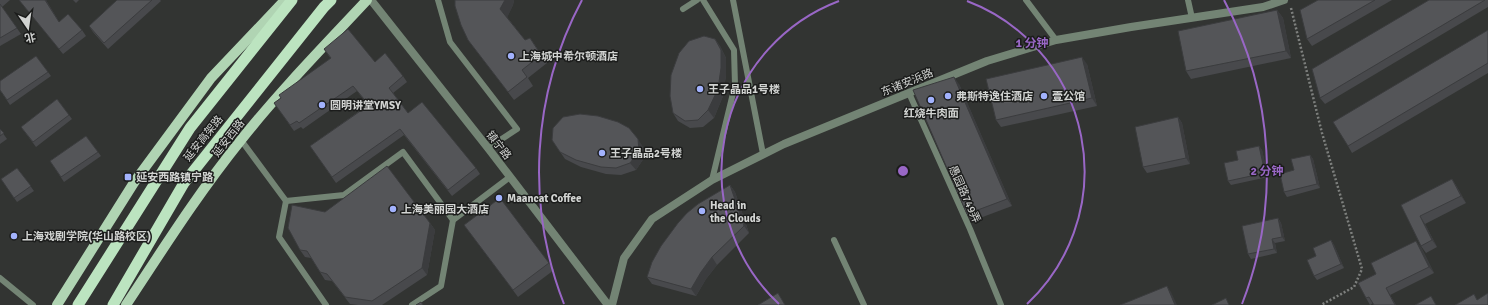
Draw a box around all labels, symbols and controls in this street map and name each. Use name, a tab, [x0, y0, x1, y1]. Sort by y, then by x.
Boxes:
north arrow	[8, 8, 48, 48]
text: 北	[23, 30, 37, 45]
text: 1 分钟	[1015, 36, 1049, 51]
place label: 上海城中希尔顿酒店	[519, 50, 618, 63]
marker: 上海城中希尔顿酒店	[506, 51, 516, 61]
street label: 东诸安浜路	[879, 66, 935, 99]
place label: 王子晶品1号楼	[708, 83, 780, 96]
marker: 王子晶品1号楼	[695, 84, 705, 94]
place label: 弗斯特逸住酒店	[956, 90, 1033, 103]
place label: 壹公馆	[1052, 90, 1085, 103]
marker: 弗斯特逸住酒店	[943, 91, 953, 101]
marker: 壹公馆	[1039, 91, 1049, 101]
marker: 红烧牛肉面	[926, 95, 936, 105]
place label: 圆明讲堂YMSY	[330, 99, 401, 112]
marker: 圆明讲堂YMSY	[317, 100, 327, 110]
place label: 红烧牛肉面	[904, 107, 959, 120]
street label: 延安高架路	[181, 113, 226, 164]
street label: 延安西路	[210, 117, 247, 160]
street label: 镇宁路	[483, 128, 514, 162]
place label: 王子晶品2号楼	[610, 147, 682, 160]
marker: 王子晶品2号楼	[597, 148, 607, 158]
street label: 愚园路749弄	[946, 163, 983, 225]
centre of rings	[896, 164, 910, 178]
text: 2 分钟	[1250, 164, 1284, 179]
place label: 延安西路镇宁路	[136, 171, 214, 184]
marker: 延安西路镇宁路	[123, 172, 133, 182]
place label: Maancat Coffee	[507, 192, 582, 205]
marker: Maancat Coffee	[494, 193, 504, 203]
place label: Head in the Clouds	[709, 199, 761, 225]
place label: 上海美丽园大酒店	[401, 203, 489, 216]
marker: 上海美丽园大酒店	[388, 204, 398, 214]
marker: Head in the Clouds	[697, 206, 707, 216]
place label: 上海戏剧学院(华山路校区)	[22, 230, 151, 243]
marker: 上海戏剧学院(华山路校区)	[9, 231, 19, 241]

